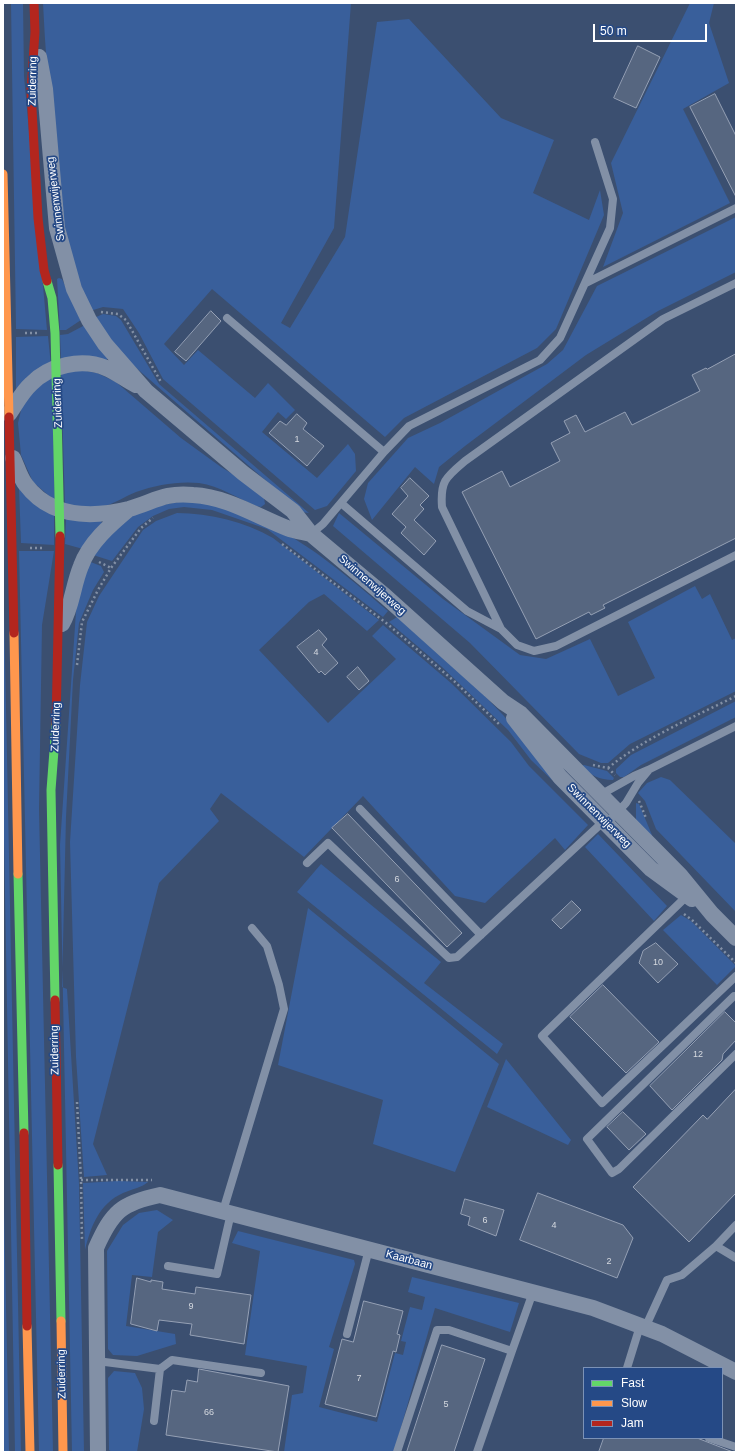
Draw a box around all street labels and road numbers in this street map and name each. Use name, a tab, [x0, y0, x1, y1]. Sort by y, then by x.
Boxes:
street label: Zuiderring	[26, 56, 40, 106]
street label: Swinnenwijerweg	[44, 156, 68, 242]
street label: Zuiderring	[51, 378, 65, 428]
street label: Swinnenwijerweg	[336, 552, 408, 618]
street label: Zuiderring	[49, 702, 63, 752]
street label: Swinnenwijerweg	[564, 781, 634, 851]
street label: Zuiderring	[48, 1025, 62, 1075]
street label: Kaarbaan	[384, 1247, 434, 1273]
street label: Zuiderring	[55, 1349, 69, 1399]

